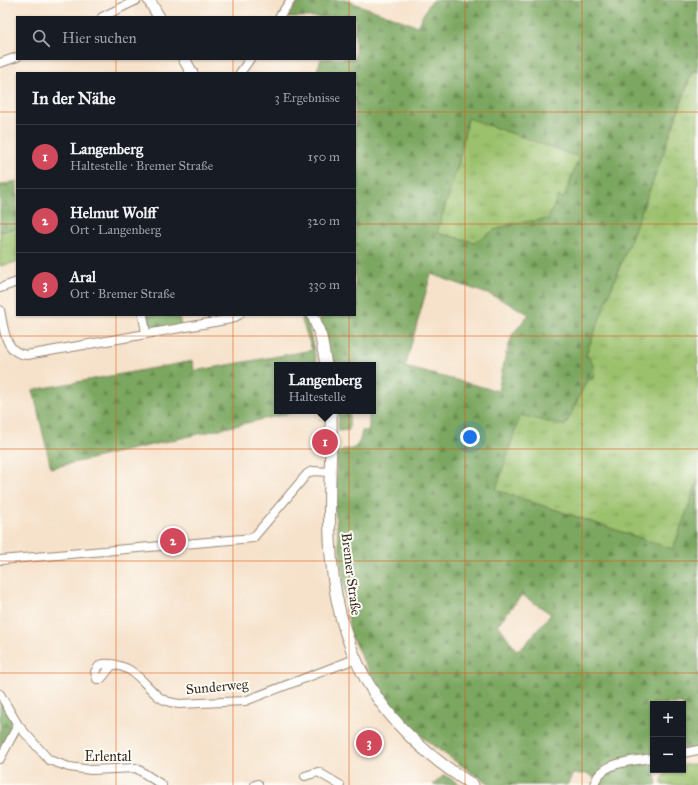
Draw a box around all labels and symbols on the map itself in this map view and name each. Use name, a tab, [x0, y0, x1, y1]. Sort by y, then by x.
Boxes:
pin: 1	[312, 427, 338, 457]
your location	[460, 427, 480, 447]
pin: 2	[160, 526, 186, 556]
street label: Bremer Straße	[337, 532, 365, 617]
street label: Sunderweg	[185, 676, 249, 698]
pin: 3	[356, 728, 382, 758]
street label: Erlental	[85, 748, 132, 765]

